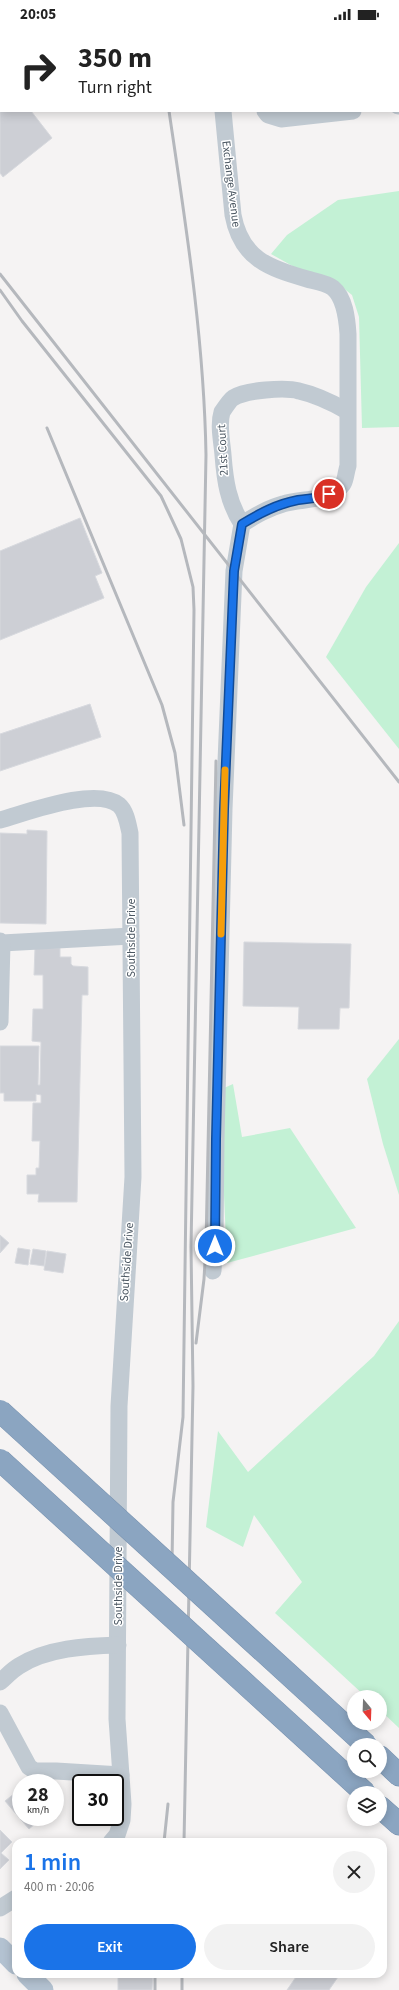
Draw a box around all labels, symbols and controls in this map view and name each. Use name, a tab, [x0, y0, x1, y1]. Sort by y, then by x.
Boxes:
text: 20:05	[20, 4, 56, 25]
text: 350 m	[78, 38, 152, 78]
icon: right	[12, 44, 64, 96]
text: Turn right	[78, 75, 152, 100]
street label: Exchange Avenue	[217, 140, 245, 228]
street label: 21st Court	[213, 424, 233, 476]
pin	[312, 477, 346, 511]
icon: arrive	[318, 483, 340, 505]
street label: Southside Drive	[123, 898, 140, 978]
street label: Southside Drive	[116, 1222, 138, 1302]
position arrow	[194, 1225, 236, 1267]
street label: Southside Drive	[110, 1546, 127, 1626]
north arrow	[347, 1690, 387, 1730]
map controls	[347, 1690, 387, 1826]
button: search	[347, 1738, 387, 1778]
speed limit sign: 30	[72, 1774, 124, 1826]
text: 28	[27, 1781, 49, 1809]
button: layers	[347, 1786, 387, 1826]
text: km/h	[27, 1803, 49, 1817]
text: 1 min	[24, 1845, 81, 1880]
button: close	[333, 1851, 375, 1893]
text: 400 m · 20:06	[24, 1878, 94, 1896]
button: Exit	[24, 1924, 196, 1970]
button: Share	[204, 1924, 375, 1970]

